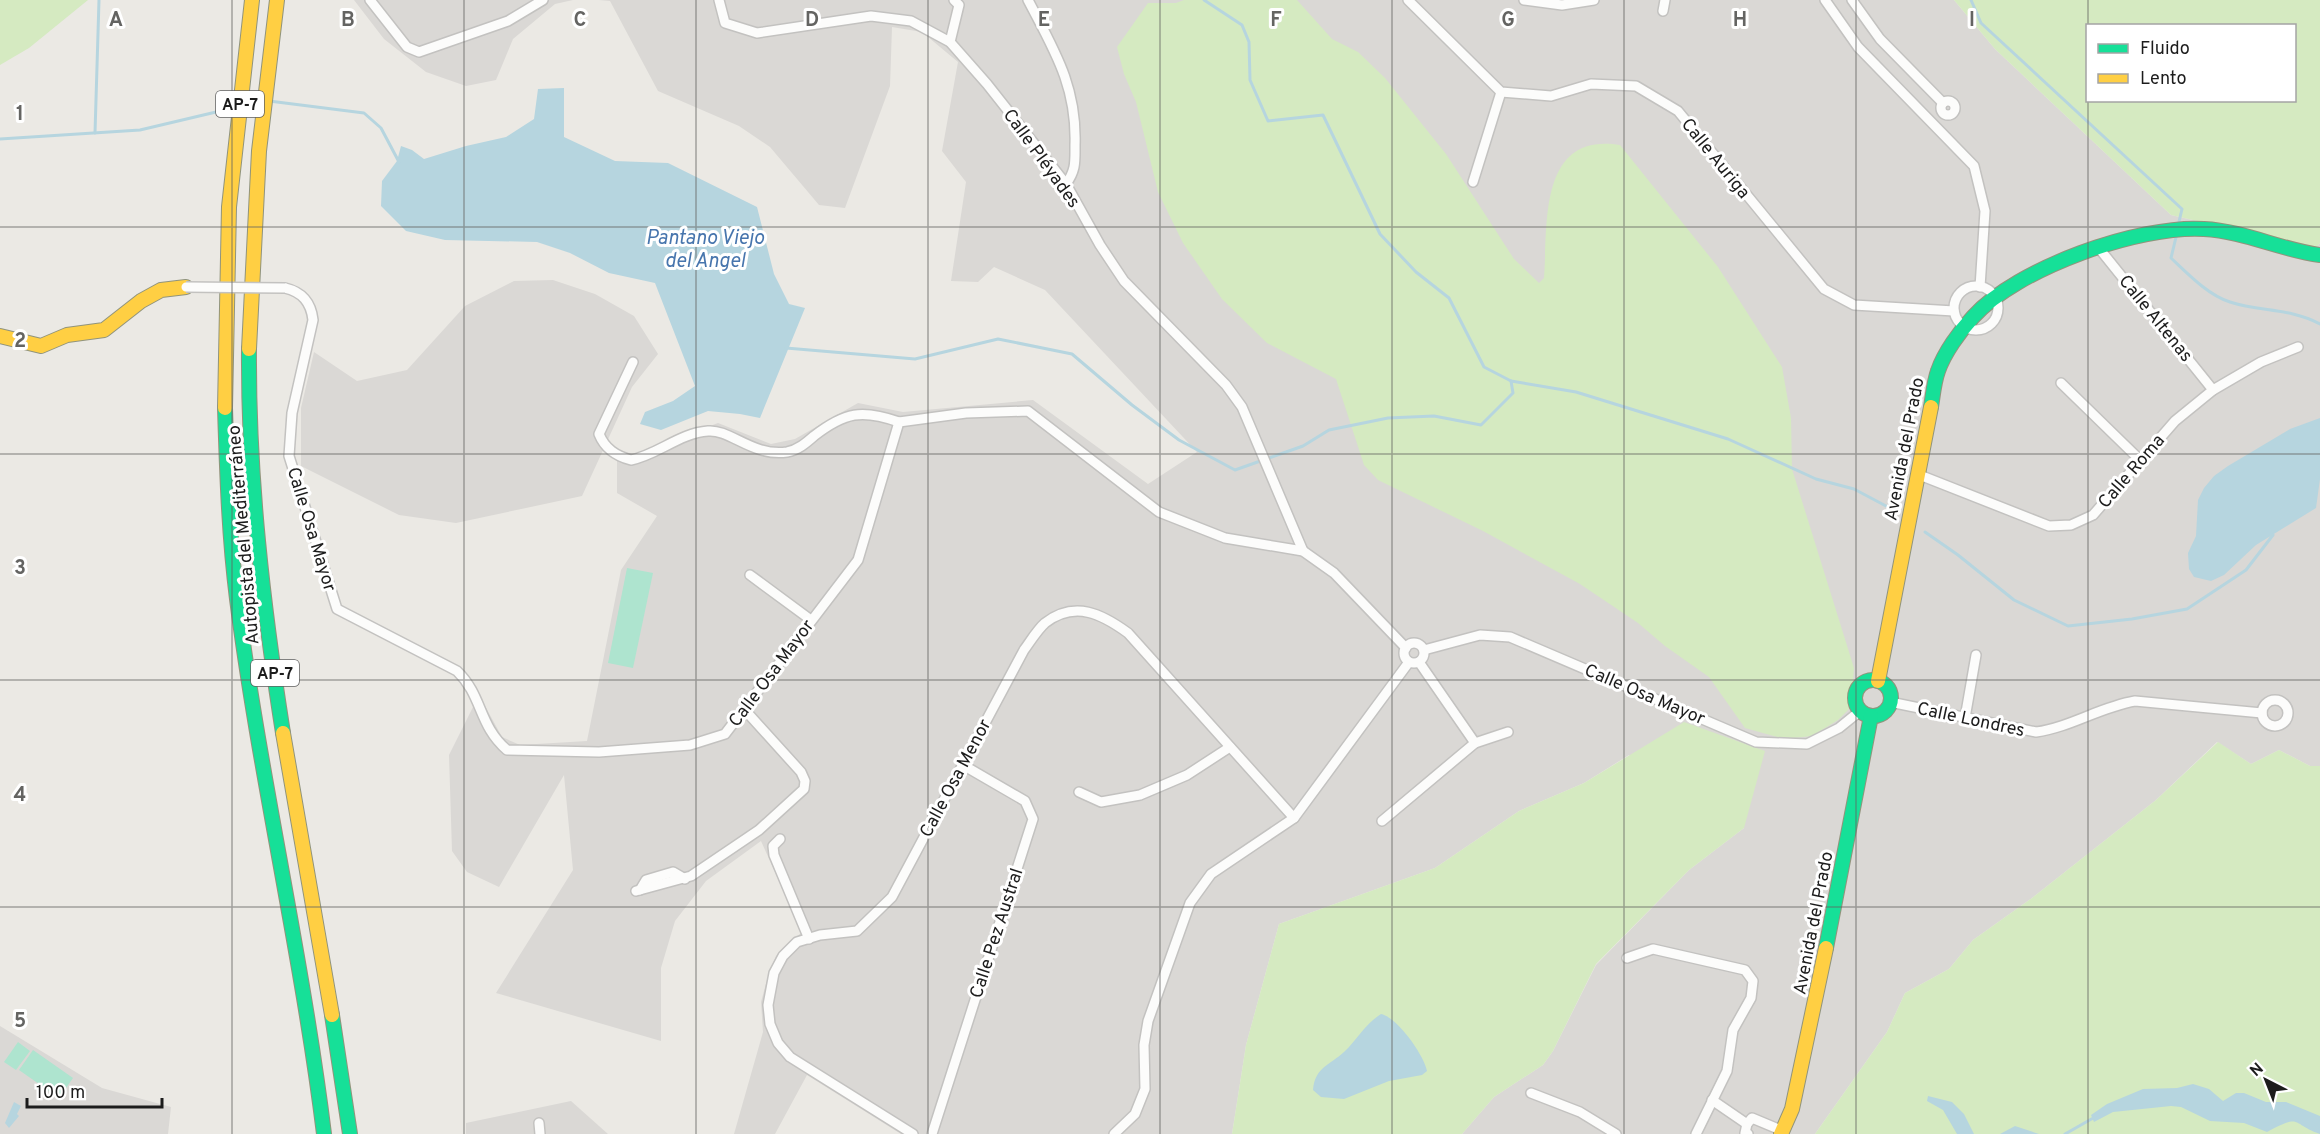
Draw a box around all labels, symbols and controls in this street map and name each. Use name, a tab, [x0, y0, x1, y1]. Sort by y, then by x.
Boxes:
text: A	[109, 8, 123, 34]
text: B	[341, 8, 355, 34]
text: C	[574, 8, 586, 34]
text: D	[805, 8, 819, 34]
text: E	[1038, 8, 1050, 34]
text: F	[1270, 8, 1282, 34]
text: G	[1501, 8, 1515, 34]
text: H	[1733, 8, 1747, 34]
text: I	[1969, 8, 1975, 34]
legend	[2086, 24, 2296, 102]
text: Fluido	[2140, 38, 2190, 61]
text: Lento	[2140, 68, 2186, 91]
road number: AP-7	[216, 91, 264, 117]
text: 1	[16, 102, 24, 128]
street label: Calle Pléyades	[997, 105, 1085, 213]
street label: Calle Auriga	[1675, 114, 1754, 204]
water label: Pantano Viejo del Angel	[646, 226, 765, 275]
street label: Calle Altenas	[2113, 271, 2197, 367]
text: 2	[14, 329, 26, 355]
street label: Avenida del Prado	[1880, 376, 1931, 523]
street label: Autopista del Mediterráneo	[223, 424, 266, 646]
street label: Calle Roma	[2094, 430, 2171, 514]
street label: Calle Osa Mayor	[281, 464, 340, 594]
text: 3	[14, 556, 26, 582]
street label: Calle Osa Mayor	[724, 616, 820, 732]
road number: AP-7	[251, 660, 299, 686]
street label: Calle Osa Mayor	[1581, 660, 1708, 731]
street label: Calle Londres	[1915, 698, 2027, 743]
street label: Calle Osa Menor	[915, 716, 997, 842]
text: 4	[14, 783, 26, 809]
street label: Avenida del Prado	[1789, 850, 1840, 997]
street label: Calle Pez Austral	[966, 866, 1029, 1001]
text: 5	[14, 1009, 26, 1035]
north arrow	[2236, 1050, 2296, 1110]
text: N	[2246, 1059, 2268, 1082]
scale bar	[27, 1071, 162, 1109]
text: 100 m	[36, 1082, 85, 1105]

